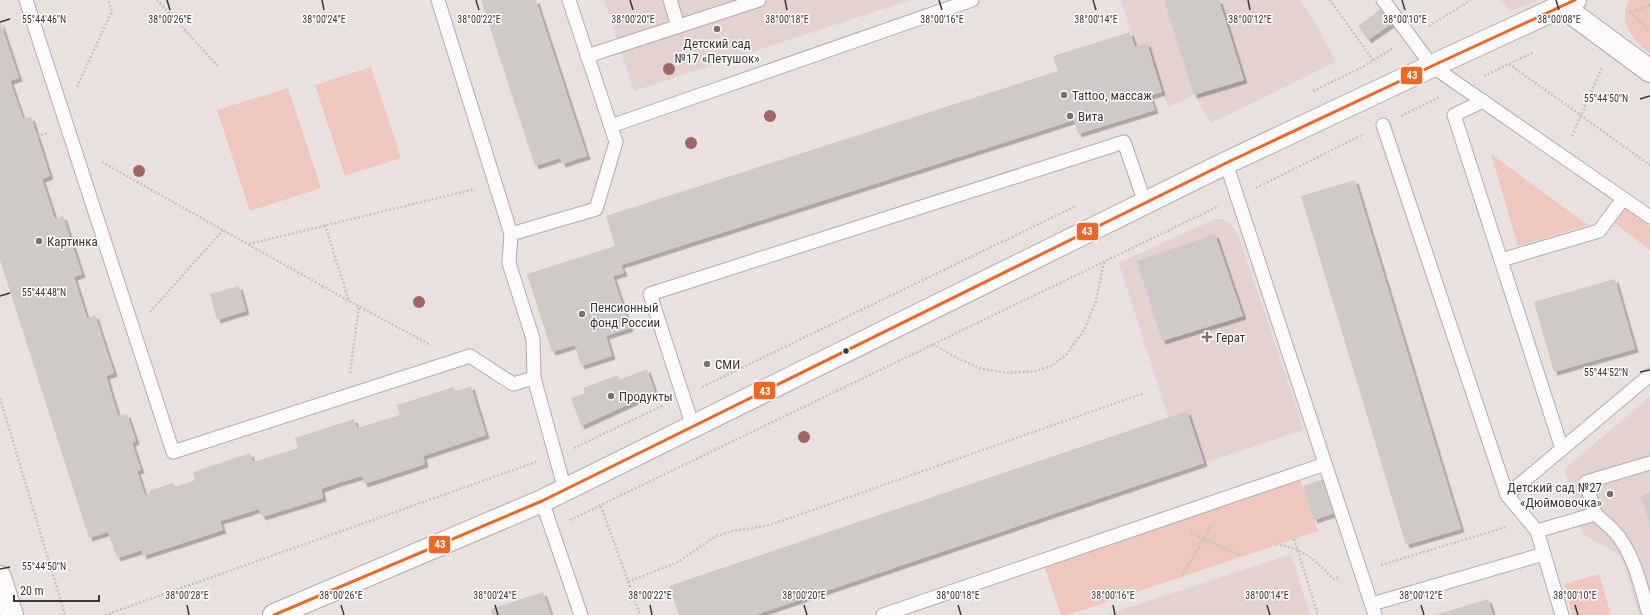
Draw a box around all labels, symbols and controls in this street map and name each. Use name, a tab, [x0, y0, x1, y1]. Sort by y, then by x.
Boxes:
text: 55°44'46"N	[22, 14, 66, 25]
text: 38°00'26"E	[148, 14, 192, 25]
text: 38°00'24"E	[302, 14, 346, 25]
text: 38°00'22"E	[457, 14, 501, 25]
text: 38°00'20"E	[611, 14, 655, 25]
text: 38°00'18"E	[765, 14, 809, 25]
text: 38°00'16"E	[920, 14, 964, 25]
text: 38°00'14"E	[1074, 14, 1118, 25]
text: 38°00'12"E	[1228, 14, 1272, 25]
text: 38°00'10"E	[1383, 14, 1427, 25]
text: 38°00'08"E	[1537, 14, 1581, 25]
marker: Детский сад №17 «Петушок»	[712, 24, 722, 34]
place label: Детский сад №17 «Петушок»	[674, 36, 760, 66]
line badge: 43	[1400, 66, 1423, 85]
text: 43	[1406, 69, 1418, 82]
place label: Tattoo, массаж	[1072, 88, 1152, 103]
marker: Tattoo, массаж	[1059, 90, 1069, 100]
text: 55°44'50"N	[1584, 93, 1628, 104]
place label: Вита	[1078, 109, 1103, 124]
marker: Вита	[1065, 111, 1075, 121]
line badge: 43	[1076, 222, 1099, 241]
text: 43	[1081, 225, 1093, 238]
place label: Картинка	[47, 234, 98, 249]
marker: Картинка	[34, 236, 44, 246]
text: 55°44'48"N	[22, 287, 66, 298]
place label: Пенсионный фонд России	[590, 300, 660, 330]
marker: Пенсионный фонд России	[577, 309, 587, 319]
place label: Герат	[1216, 330, 1246, 345]
marker: Герат	[1201, 331, 1213, 343]
unlabelled marker	[841, 346, 851, 356]
place label: СМИ	[715, 357, 740, 372]
marker: СМИ	[702, 359, 712, 369]
text: 55°44'52"N	[1584, 367, 1628, 378]
line badge: 43	[753, 381, 776, 400]
text: 43	[759, 385, 771, 398]
place label: Продукты	[619, 389, 673, 404]
marker: Продукты	[606, 391, 616, 401]
place label: Детский сад №27 «Дюймовочка»	[1507, 480, 1602, 510]
marker: Детский сад №27 «Дюймовочка»	[1605, 489, 1615, 499]
line badge: 43	[428, 535, 451, 554]
text: 43	[434, 538, 446, 551]
text: 55°44'50"N	[22, 561, 66, 572]
scale bar	[14, 577, 99, 603]
text: 20 m	[20, 584, 44, 598]
text: 38°00'28"E	[165, 590, 209, 601]
text: 38°00'26"E	[319, 590, 363, 601]
text: 38°00'24"E	[473, 590, 517, 601]
text: 38°00'22"E	[628, 590, 672, 601]
text: 38°00'20"E	[782, 590, 826, 601]
text: 38°00'18"E	[936, 590, 980, 601]
text: 38°00'16"E	[1091, 590, 1135, 601]
text: 38°00'14"E	[1245, 590, 1289, 601]
text: 38°00'12"E	[1399, 590, 1443, 601]
text: 38°00'10"E	[1553, 590, 1597, 601]

